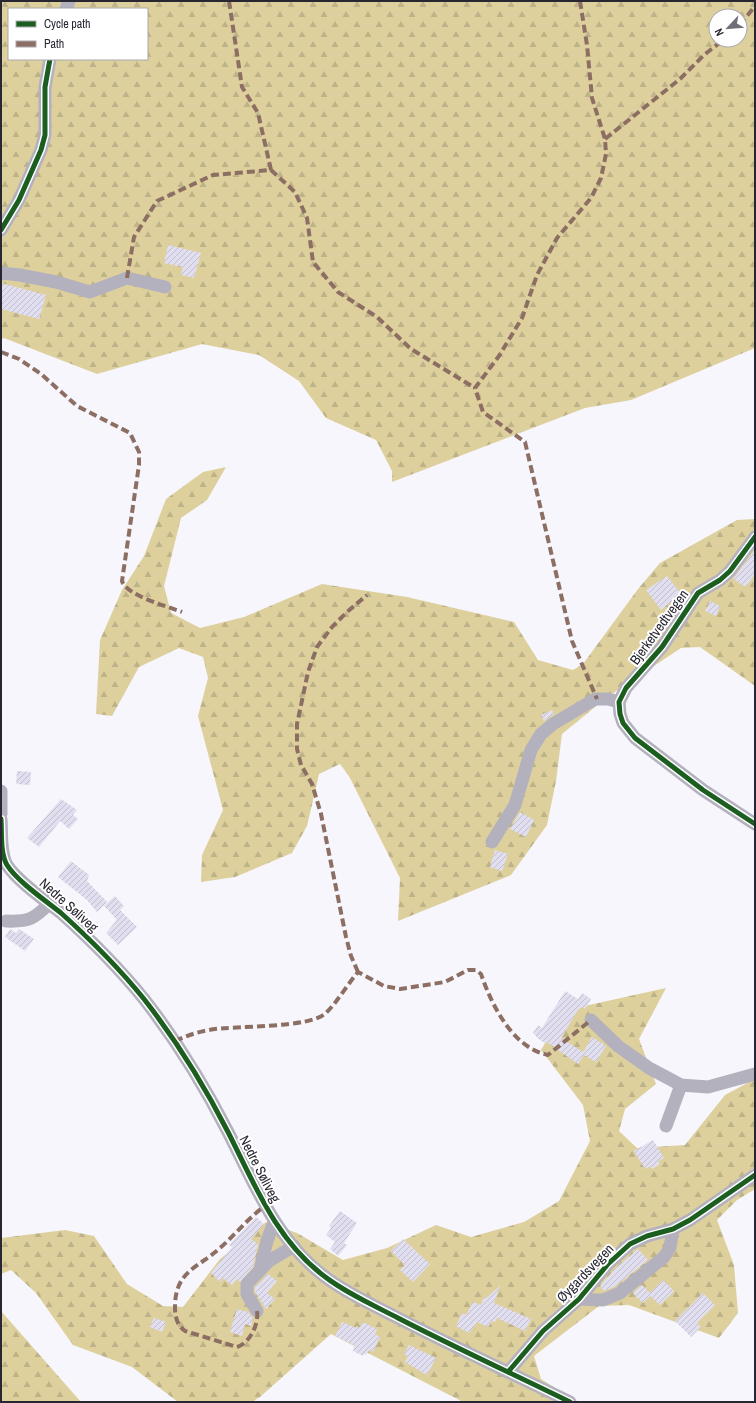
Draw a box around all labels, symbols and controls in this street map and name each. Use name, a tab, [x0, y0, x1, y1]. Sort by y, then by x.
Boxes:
legend	[8, 8, 148, 60]
north arrow	[708, 8, 748, 48]
text: Cycle path	[44, 16, 91, 32]
text: N	[711, 26, 727, 38]
text: Path	[44, 36, 64, 52]
street label: Bjerketvedtvegen	[626, 586, 692, 668]
street label: Nedre Søliveg	[36, 874, 103, 936]
street label: Nedre Søliveg	[235, 1133, 285, 1206]
street label: Øygardsvegen	[553, 1240, 617, 1306]

